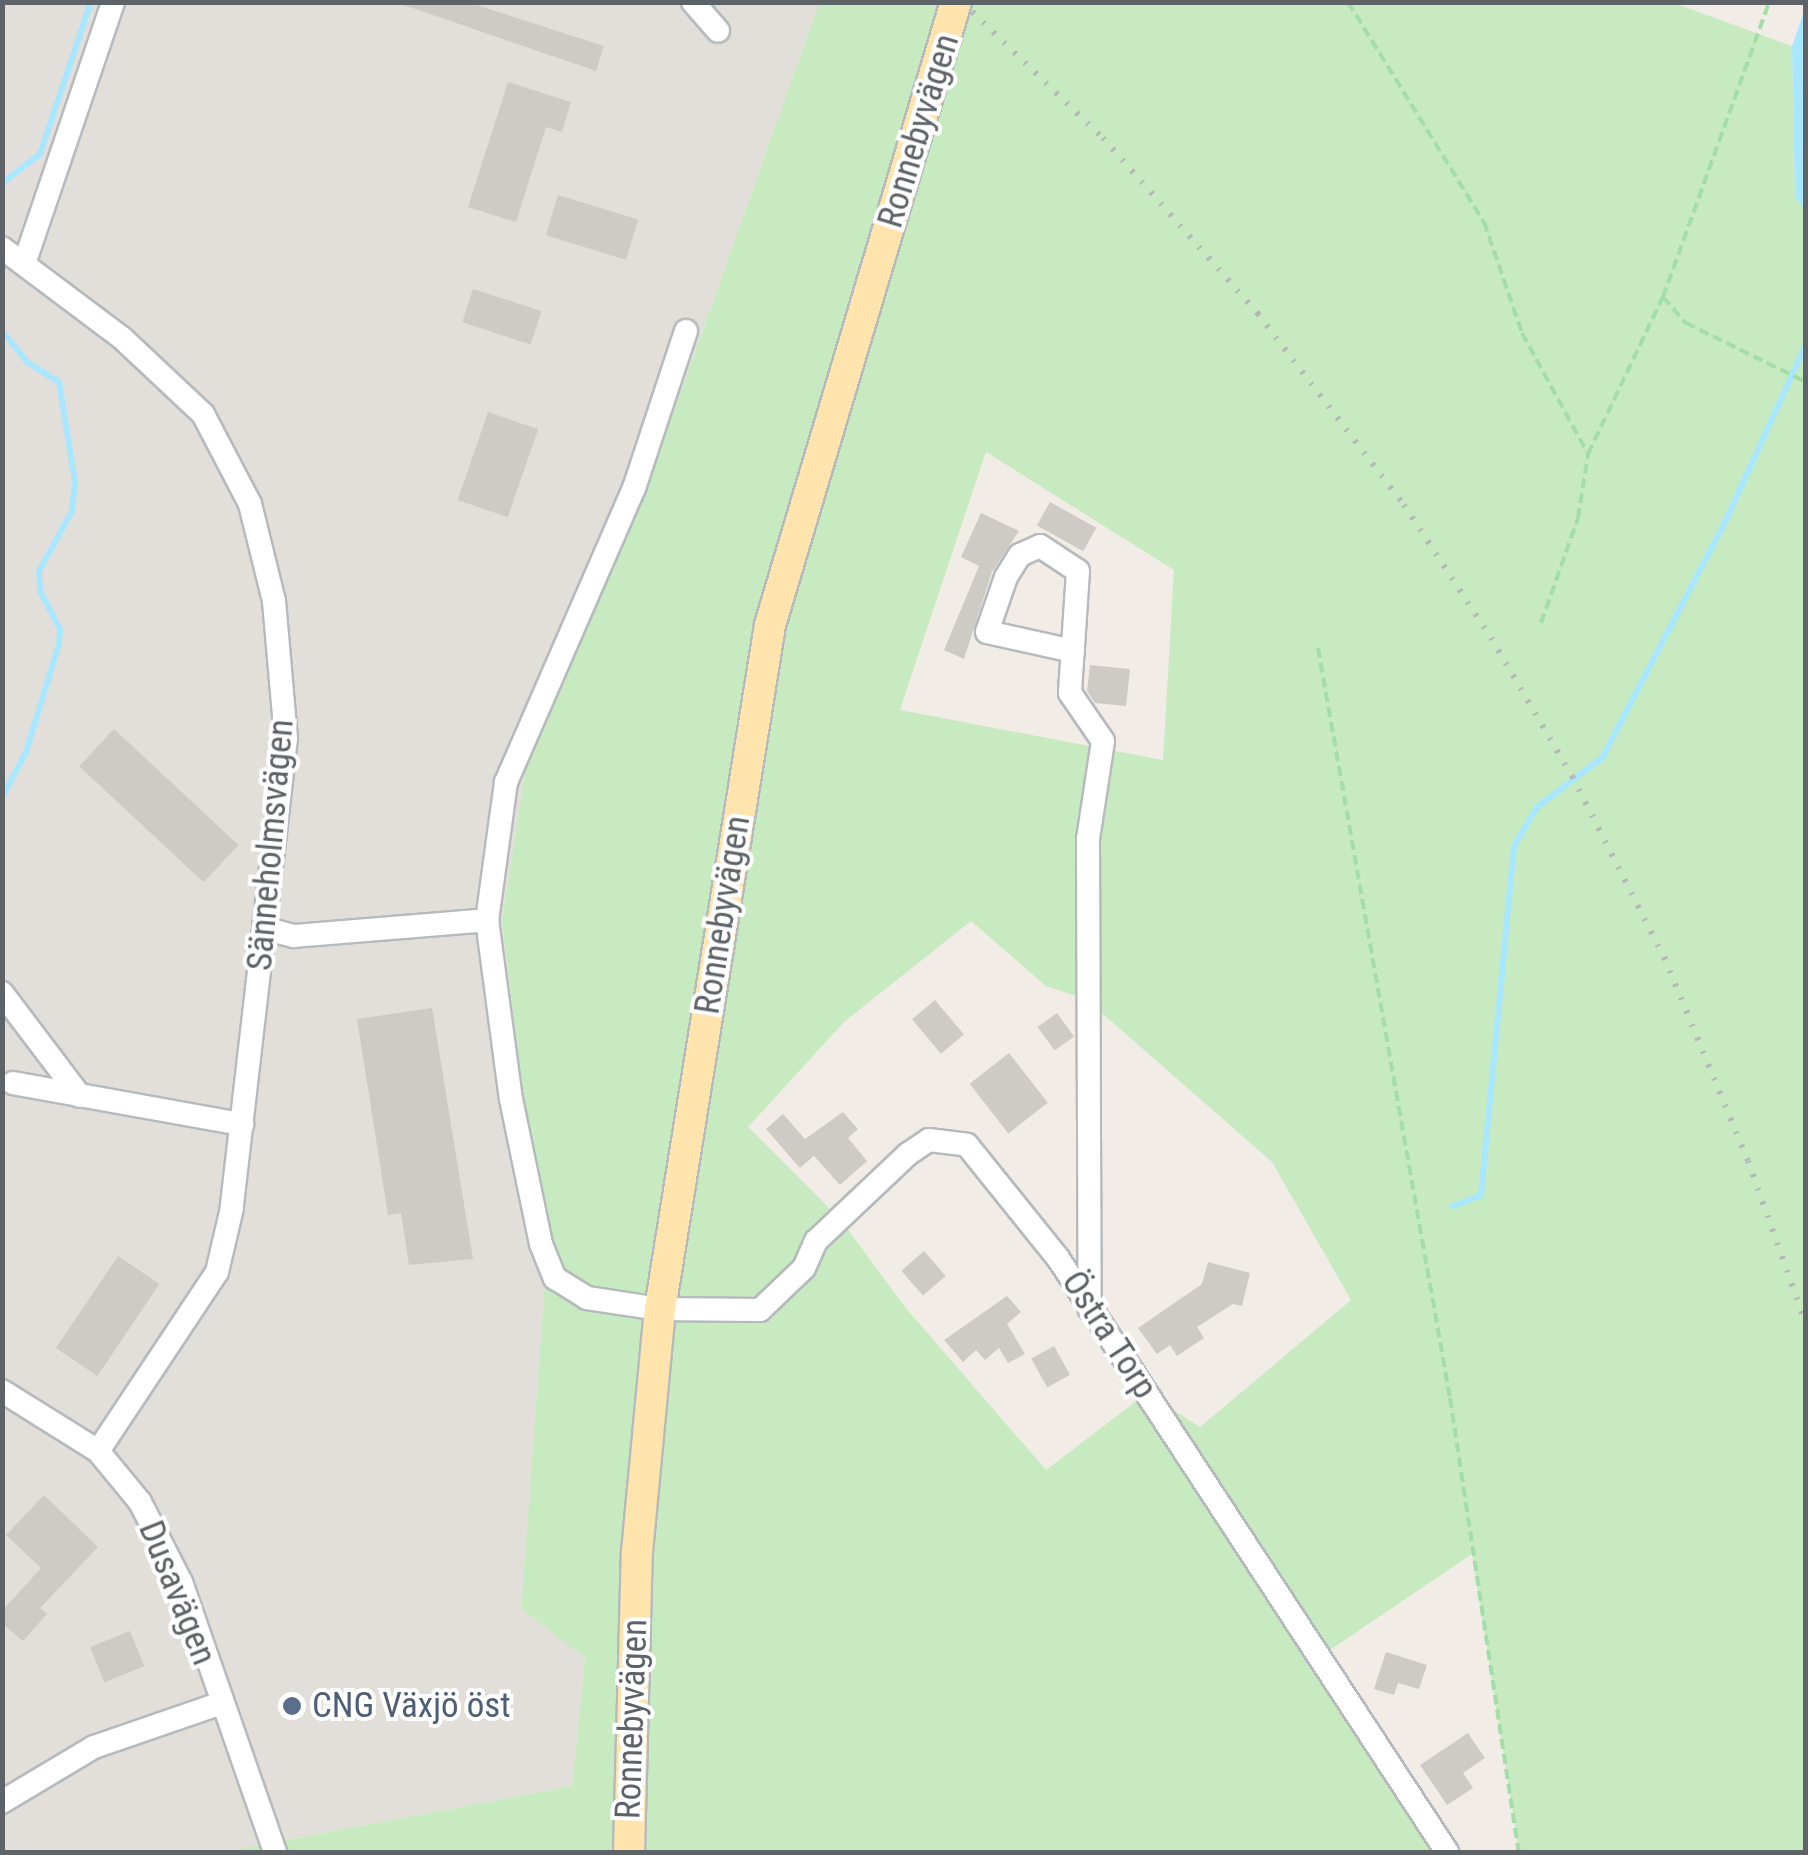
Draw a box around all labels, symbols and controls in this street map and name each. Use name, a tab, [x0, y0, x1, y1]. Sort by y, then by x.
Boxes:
street label: Ronnebyvägen	[870, 29, 968, 233]
street label: Sänneholmsvägen	[239, 718, 303, 972]
street label: Ronnebyvägen	[687, 813, 759, 1017]
street label: Östra Torp	[1052, 1263, 1166, 1407]
street label: Dusavägen	[129, 1515, 225, 1671]
street label: Ronnebyvägen	[608, 1618, 656, 1820]
place label: CNG Växjö öst	[312, 1685, 511, 1727]
marker: CNG Växjö öst	[281, 1695, 303, 1717]

